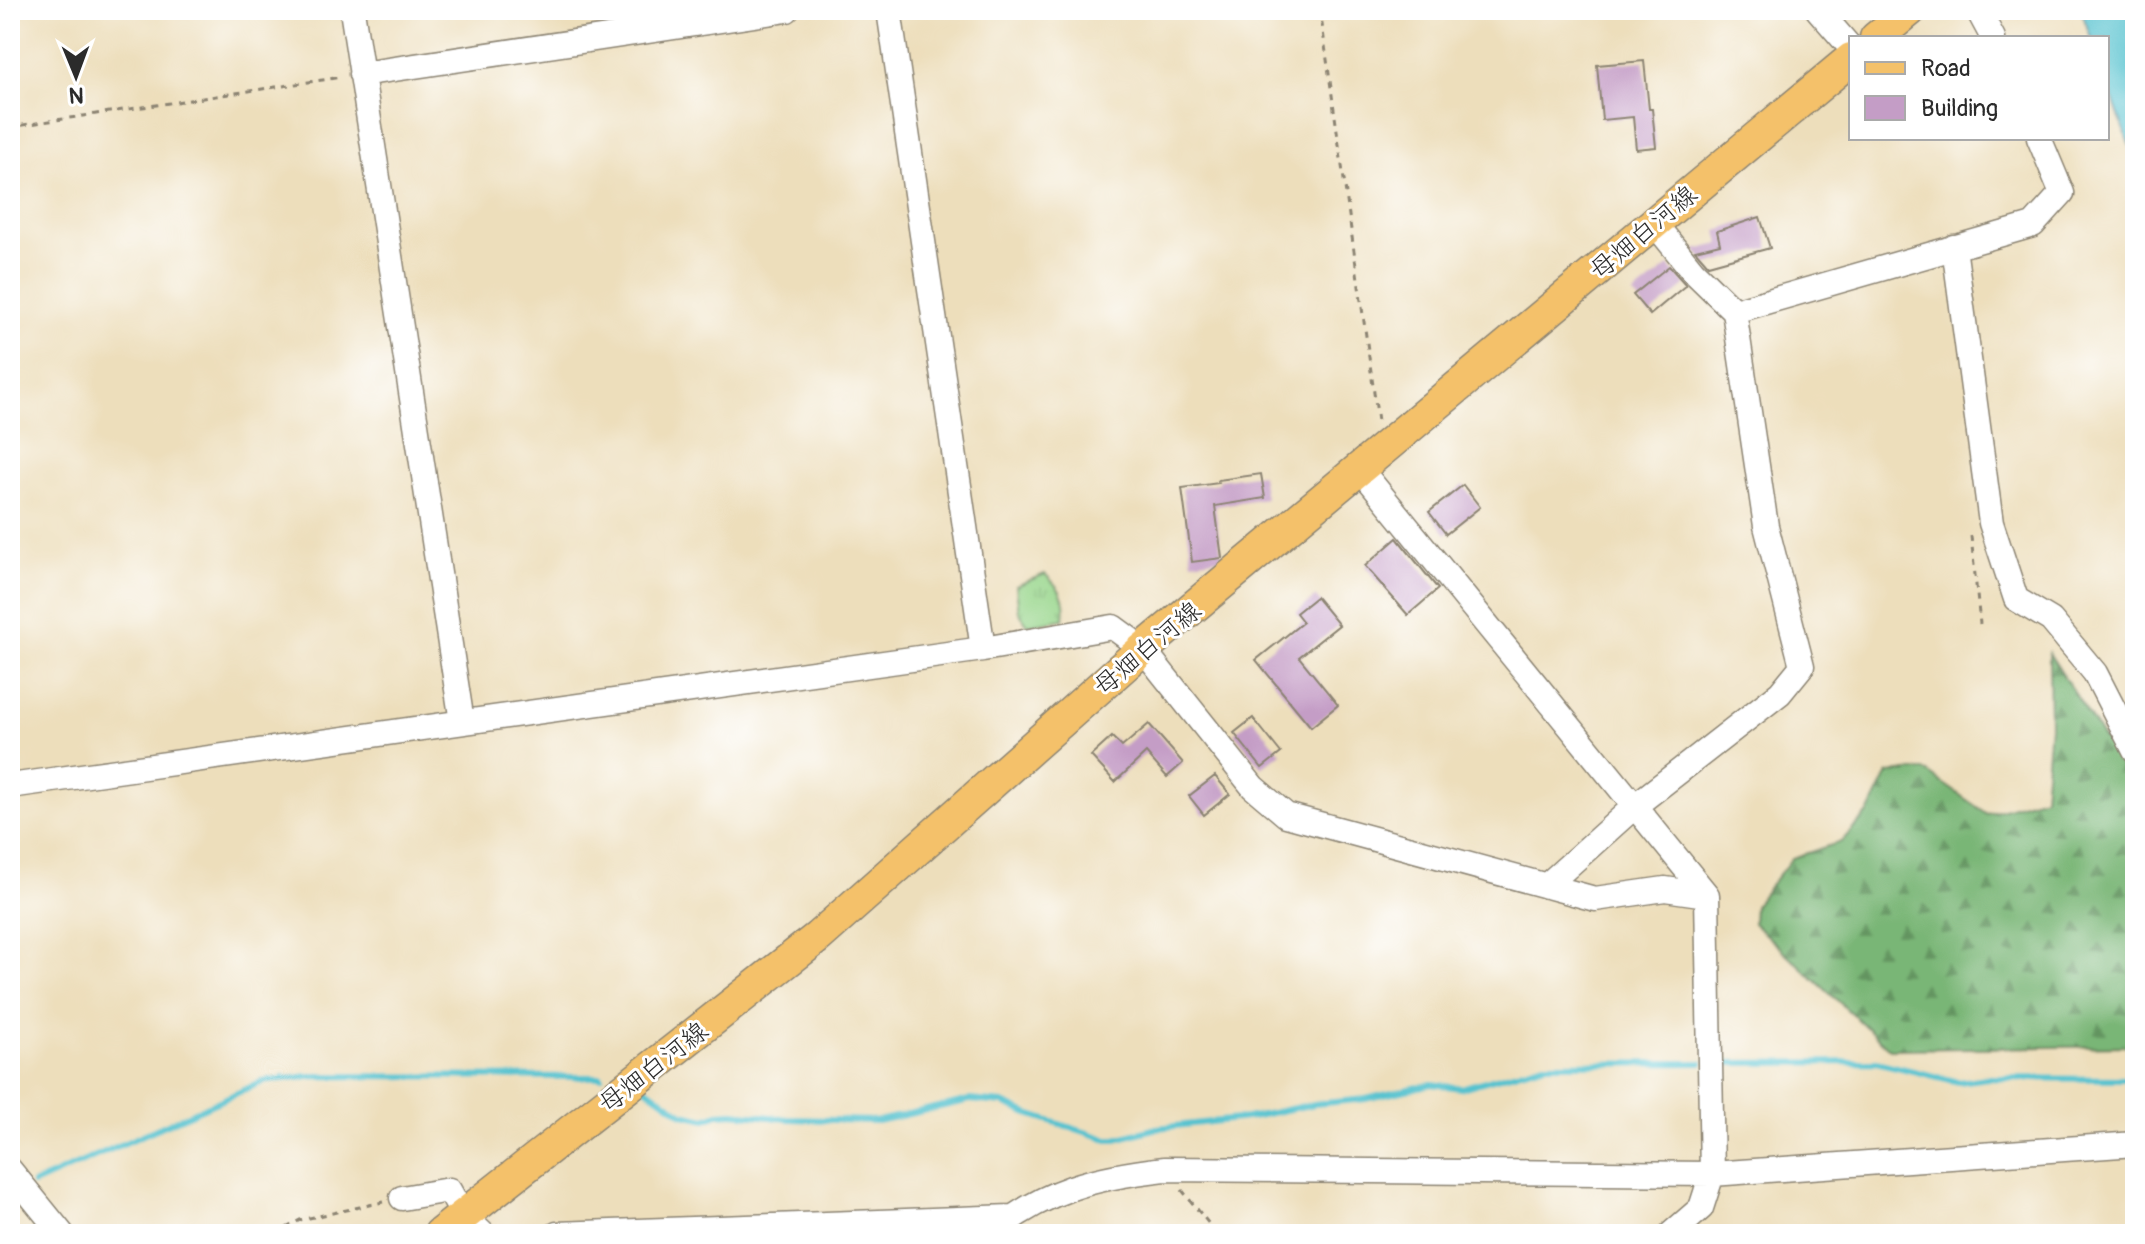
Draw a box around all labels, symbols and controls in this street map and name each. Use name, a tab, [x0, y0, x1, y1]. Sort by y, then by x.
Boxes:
north arrow	[36, 36, 116, 116]
legend	[1849, 36, 2109, 140]
text: Road	[1921, 54, 1971, 83]
text: N	[69, 81, 84, 109]
text: Building	[1921, 94, 1998, 123]
street label: 母畑白河線	[1584, 179, 1704, 287]
street label: 母畑白河線	[1088, 595, 1208, 703]
street label: 母畑白河線	[593, 1015, 715, 1120]

